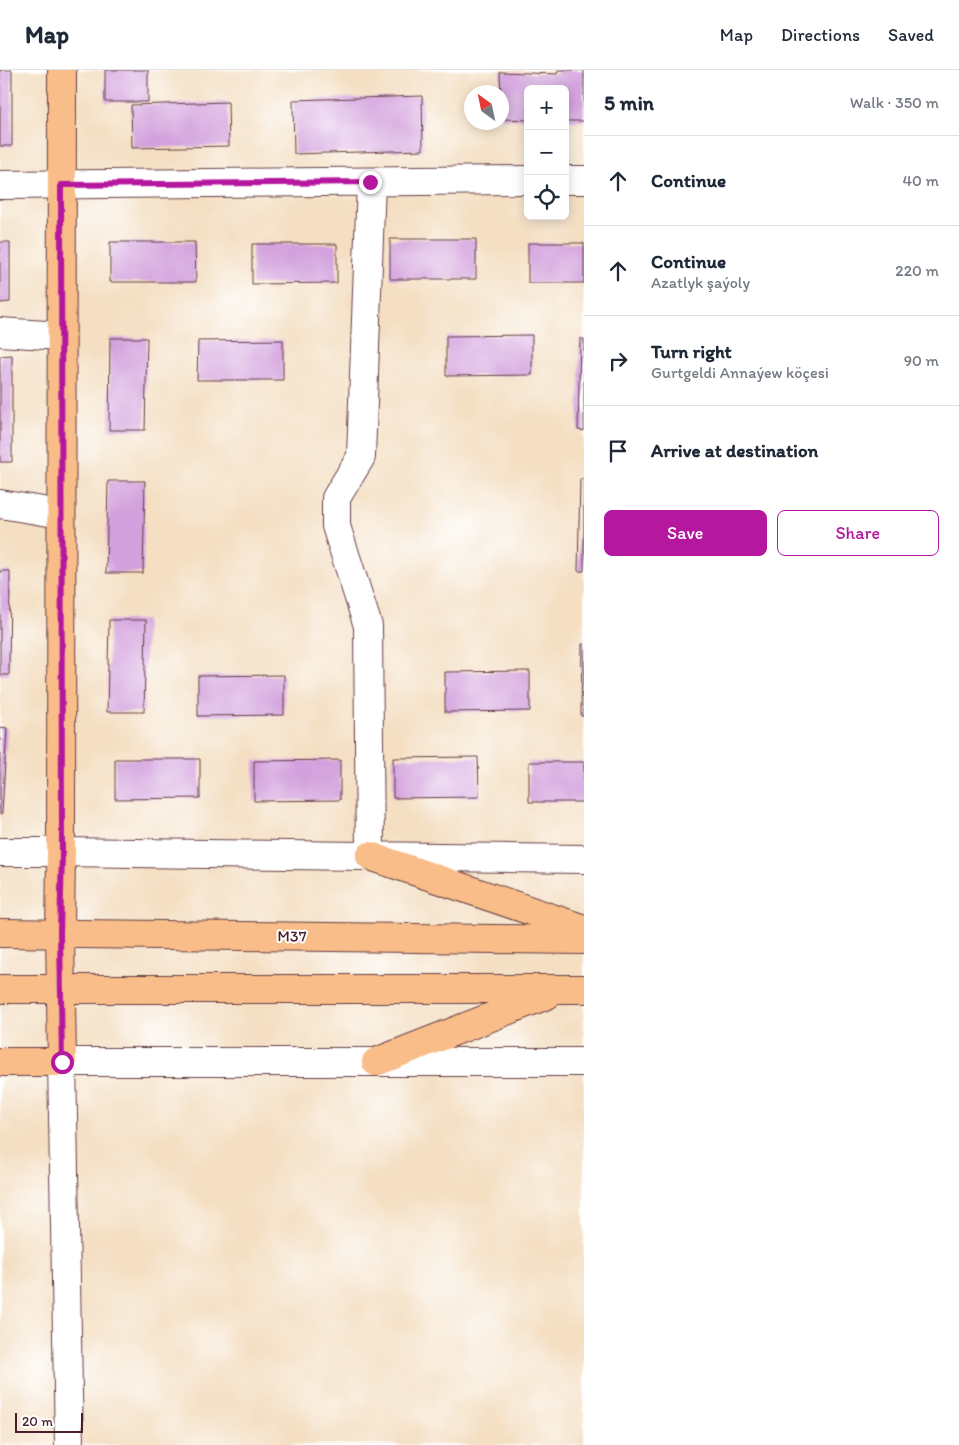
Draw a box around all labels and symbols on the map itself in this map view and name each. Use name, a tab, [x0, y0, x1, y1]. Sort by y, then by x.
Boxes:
north arrow	[464, 85, 509, 130]
route end	[359, 171, 382, 194]
street label: M37	[277, 926, 307, 946]
route start	[51, 1051, 74, 1074]
scale bar	[15, 1410, 82, 1433]

